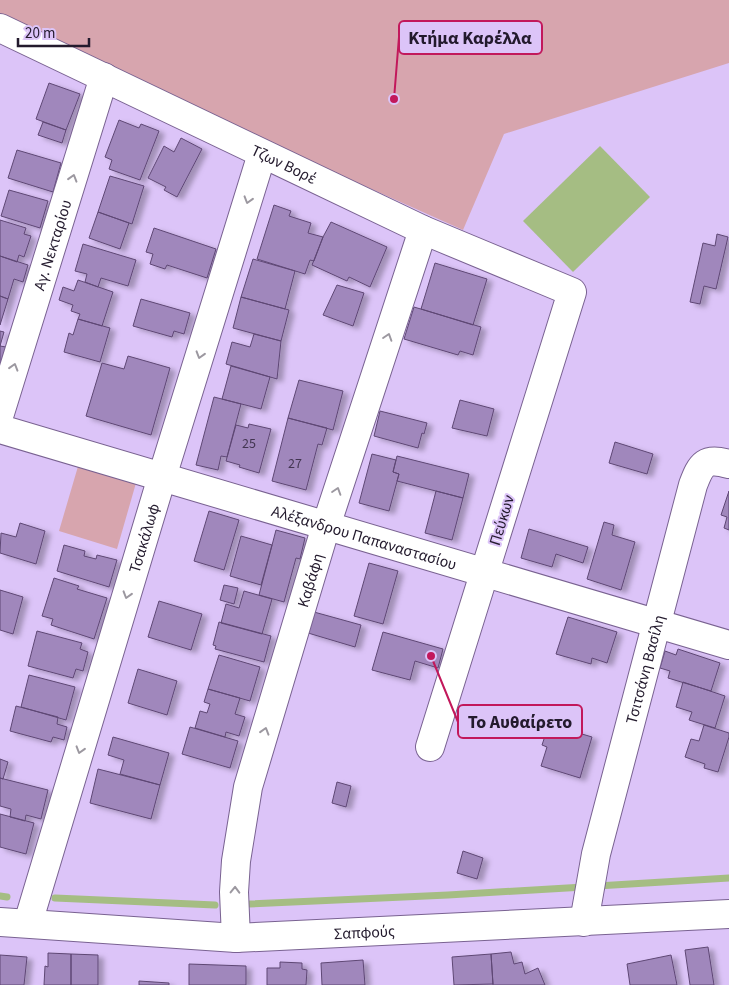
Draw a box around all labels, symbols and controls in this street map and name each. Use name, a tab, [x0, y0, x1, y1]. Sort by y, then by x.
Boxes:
scale bar	[18, 15, 89, 47]
callout: Κτήμα Καρέλλα	[399, 21, 542, 54]
text: 20 m	[25, 23, 55, 44]
text: Κτήμα Καρέλλα	[408, 26, 532, 51]
street label: Τζων Βορέ	[247, 140, 320, 190]
one-way arrow	[67, 174, 77, 183]
one-way arrow	[243, 196, 253, 204]
street label: Αγ. Νεκταρίου	[29, 197, 77, 293]
one-way arrow	[382, 333, 392, 342]
one-way arrow	[195, 351, 205, 359]
one-way arrow	[9, 363, 19, 371]
house number: 25	[242, 434, 256, 454]
house number: 27	[288, 454, 302, 474]
one-way arrow	[332, 488, 342, 496]
street label: Πεύκων	[484, 492, 520, 548]
street label: Αλέξανδρου Παπαναστασίου	[269, 500, 459, 576]
street label: Τσακάλωφ	[124, 501, 166, 576]
street label: Καβάφη	[292, 551, 329, 610]
one-way arrow	[122, 590, 132, 598]
street label: Τσιτσάνη Βασίλη	[621, 613, 670, 727]
callout: Το Αυθαίρετο	[458, 705, 582, 738]
text: Το Αυθαίρετο	[468, 710, 572, 735]
one-way arrow	[260, 727, 270, 735]
one-way arrow	[75, 746, 85, 754]
one-way arrow	[230, 885, 240, 893]
street label: Σαπφούς	[333, 920, 396, 945]

